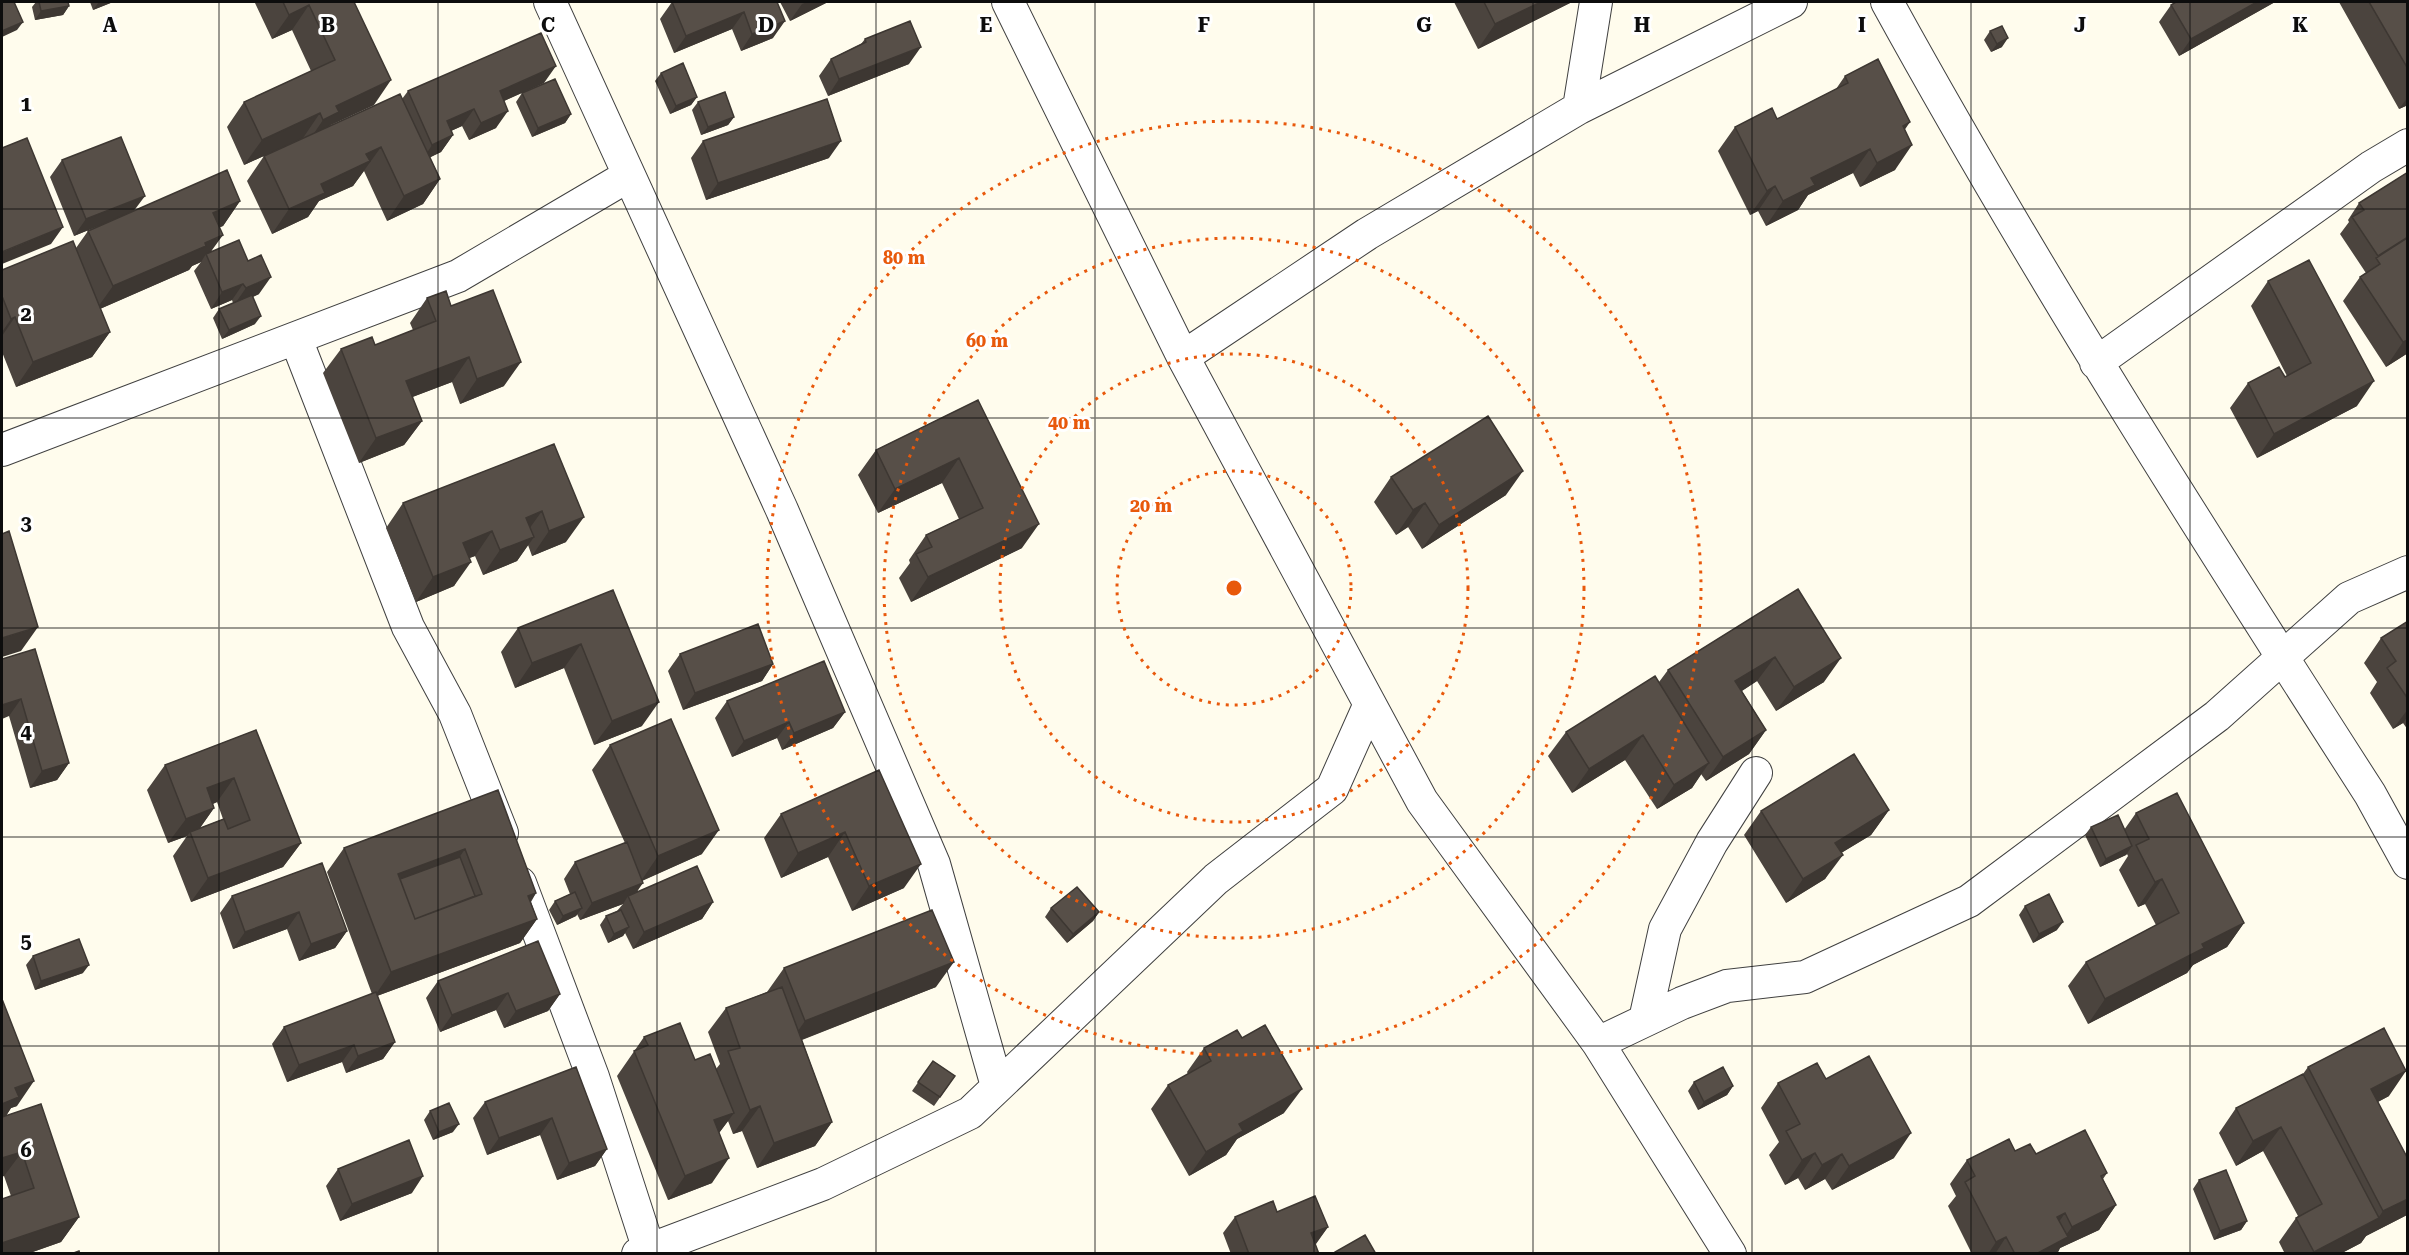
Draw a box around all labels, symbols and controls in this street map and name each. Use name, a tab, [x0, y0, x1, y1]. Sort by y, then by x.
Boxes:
text: A	[103, 13, 118, 37]
text: B	[321, 13, 335, 37]
text: C	[541, 13, 555, 37]
text: D	[758, 13, 774, 37]
text: E	[980, 13, 993, 37]
text: F	[1198, 13, 1210, 37]
text: G	[1416, 13, 1432, 37]
text: H	[1634, 13, 1650, 37]
text: I	[1858, 13, 1866, 37]
text: J	[2074, 13, 2086, 37]
text: K	[2292, 13, 2308, 37]
text: 1	[20, 92, 32, 116]
text: 80 m	[883, 247, 926, 268]
text: 2	[20, 302, 32, 326]
text: 60 m	[966, 330, 1009, 351]
text: 40 m	[1048, 412, 1091, 433]
text: 20 m	[1130, 495, 1173, 516]
text: 3	[20, 511, 32, 535]
centre of rings	[1224, 578, 1244, 598]
text: 4	[20, 720, 32, 744]
text: 5	[20, 929, 32, 953]
text: 6	[20, 1138, 32, 1162]

